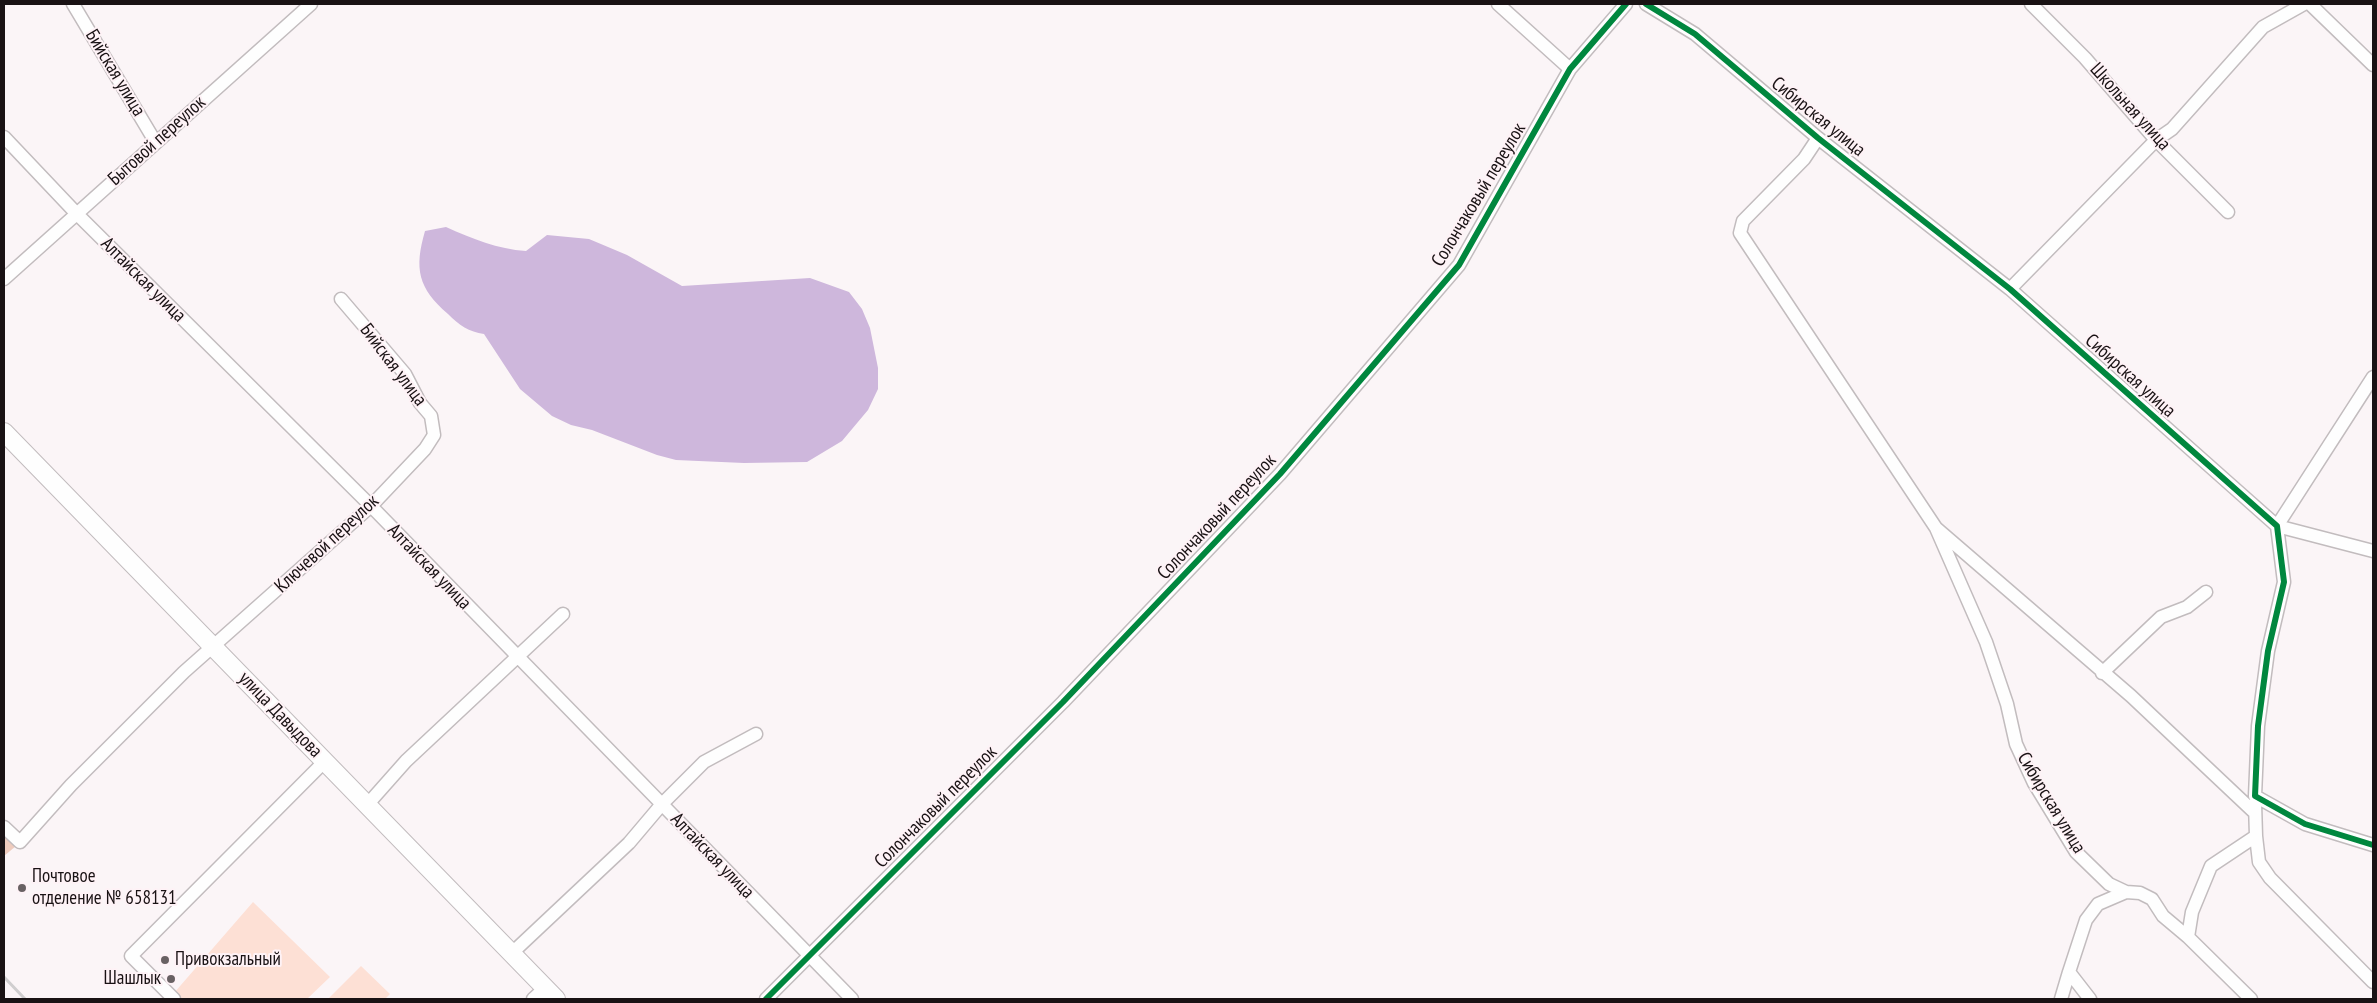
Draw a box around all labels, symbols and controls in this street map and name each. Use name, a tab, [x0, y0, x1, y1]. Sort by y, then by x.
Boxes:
street label: Бийская улица	[80, 25, 150, 121]
street label: Школьная улица	[2085, 59, 2175, 155]
street label: Сибирская улица	[1767, 72, 1869, 162]
street label: Бытовой переулок	[104, 91, 210, 191]
street label: Солончаковый переулок	[1427, 119, 1531, 271]
street label: Алтайская улица	[96, 233, 190, 327]
street label: Бийская улица	[355, 319, 431, 411]
street label: Сибирская улица	[2080, 329, 2180, 423]
street label: Солончаковый переулок	[1153, 449, 1281, 585]
street label: Ключевой переулок	[270, 490, 384, 598]
street label: Алтайская улица	[382, 519, 476, 615]
street label: улица Давыдова	[233, 667, 327, 763]
street label: Солончаковый переулок	[870, 741, 1002, 873]
street label: Сибирская улица	[2012, 748, 2090, 858]
street label: Алтайская улица	[665, 808, 759, 904]
place label: Почтовое отделение № 658131	[32, 866, 177, 910]
marker: Почтовое отделение № 658131	[16, 882, 28, 894]
place label: Привокзальный	[175, 949, 281, 971]
marker: Привокзальный	[159, 954, 171, 966]
place label: Шашлык	[104, 968, 161, 990]
marker: Шашлык	[165, 973, 177, 985]

